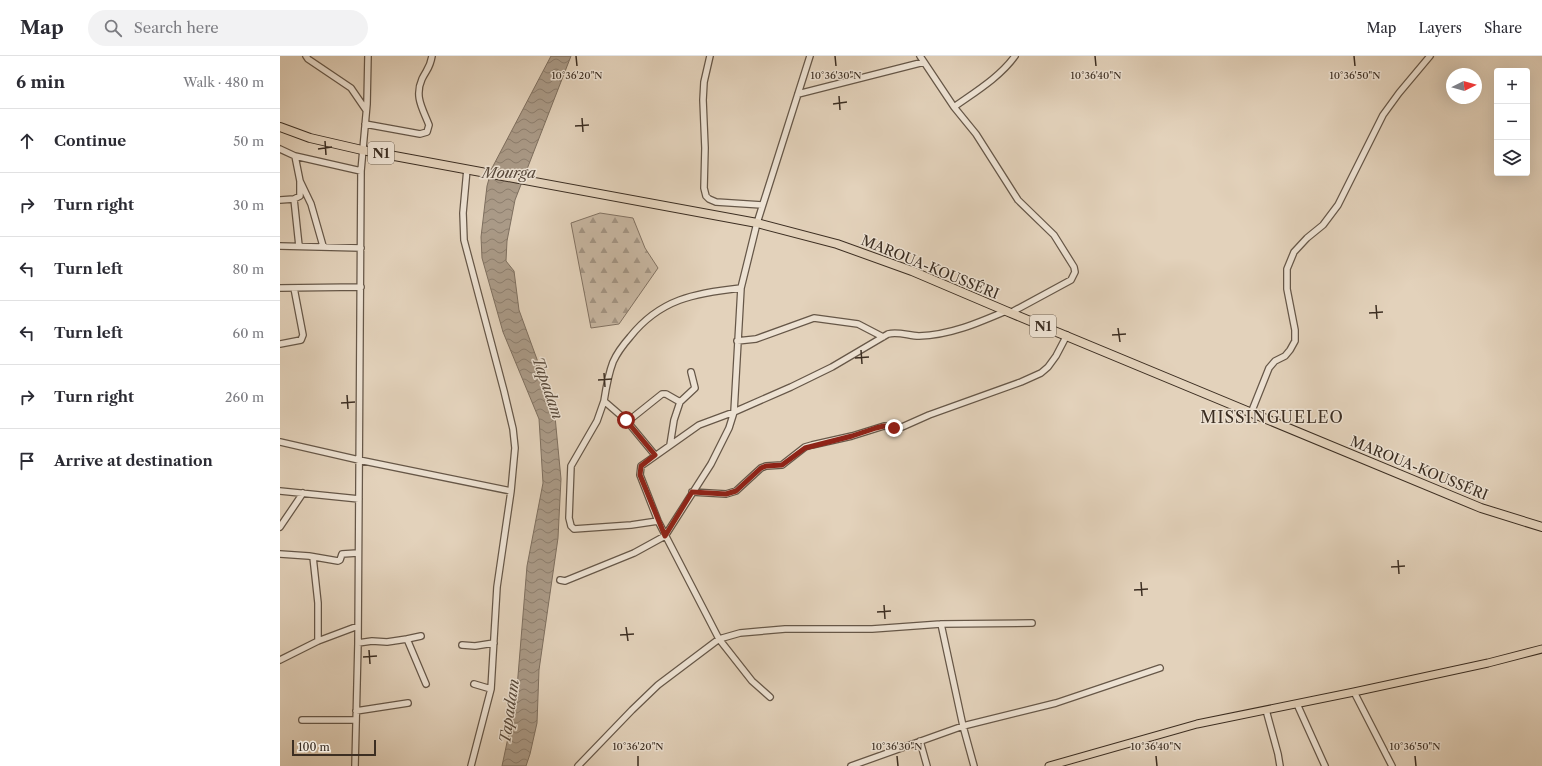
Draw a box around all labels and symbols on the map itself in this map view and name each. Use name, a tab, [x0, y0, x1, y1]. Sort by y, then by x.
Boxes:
north arrow	[1446, 68, 1482, 104]
text: 10°36'20"N	[551, 69, 603, 82]
text: 10°36'30"N	[811, 69, 862, 82]
text: 10°36'40"N	[1071, 69, 1121, 82]
text: 10°36'50"N	[1330, 69, 1380, 82]
road number: N1	[368, 142, 394, 164]
water label: Mourga	[480, 163, 536, 182]
street label: MAROUA-KOUSSÉRI	[858, 231, 1002, 303]
road number: N1	[1030, 315, 1056, 337]
water label: Tapadam	[528, 354, 568, 422]
district label: MISSINGUELEO	[1200, 407, 1344, 427]
route start	[617, 411, 635, 429]
route end	[885, 419, 903, 437]
street label: MAROUA-KOUSSÉRI	[1347, 432, 1491, 504]
water label: Tapadam	[495, 677, 523, 744]
scale bar	[292, 738, 376, 757]
text: 10°36'20"N	[612, 740, 664, 753]
text: 10°36'30"N	[872, 740, 923, 753]
text: 10°36'40"N	[1131, 740, 1181, 753]
text: 10°36'50"N	[1390, 740, 1440, 753]

